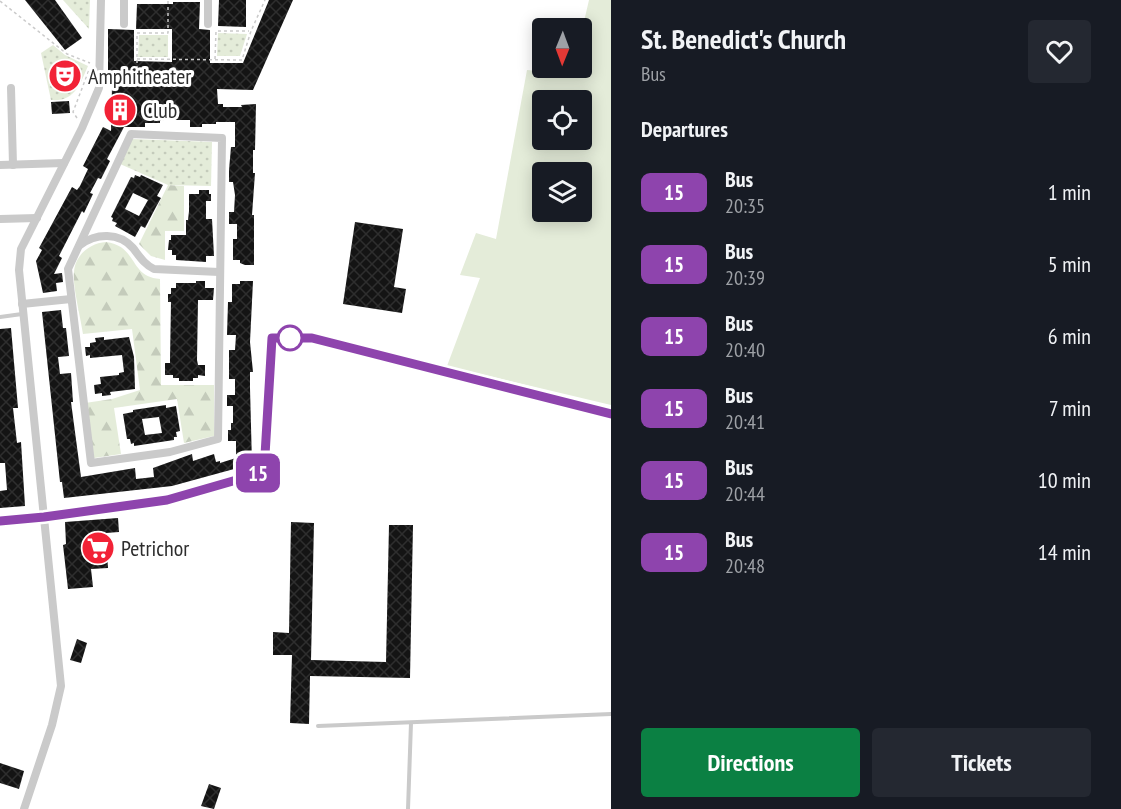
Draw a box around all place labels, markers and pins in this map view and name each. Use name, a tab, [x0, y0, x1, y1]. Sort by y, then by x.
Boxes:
theatre icon: Amphitheater	[47, 58, 83, 94]
place label: Amphitheater	[88, 62, 191, 90]
building icon: Club	[102, 92, 138, 128]
place label: Club	[143, 96, 177, 124]
unlabelled marker	[277, 325, 303, 351]
supermarket icon: Petrichor	[80, 530, 116, 566]
place label: Petrichor	[121, 534, 189, 562]

